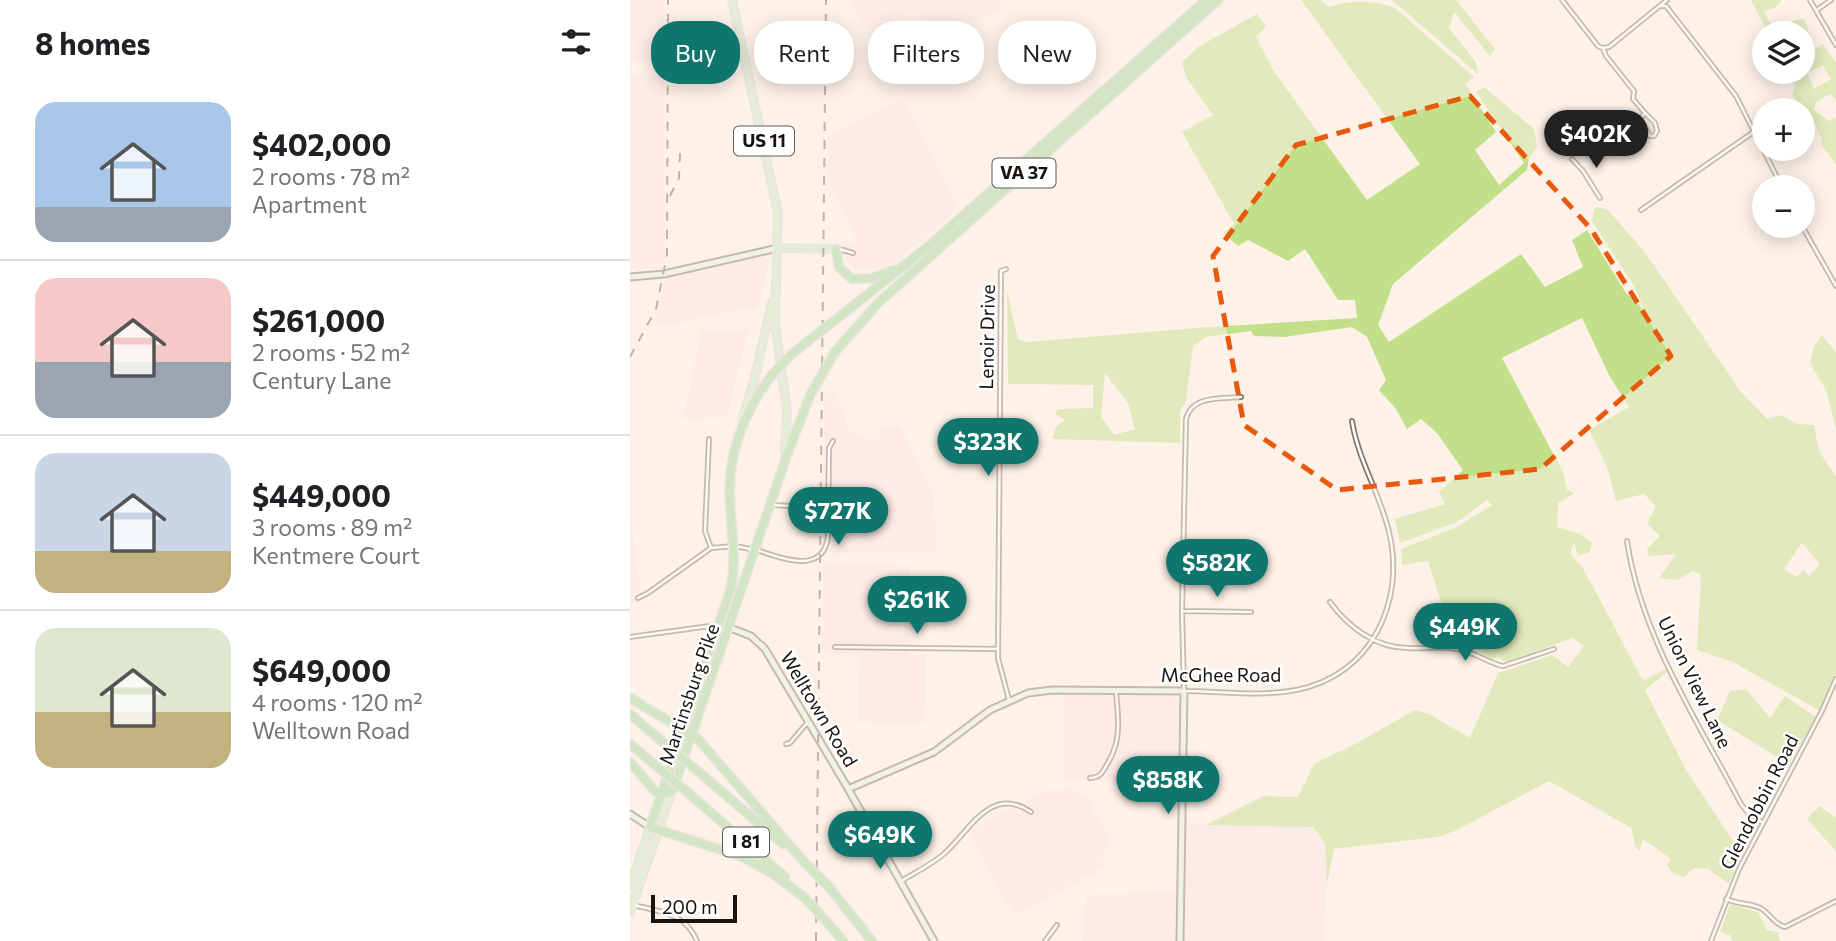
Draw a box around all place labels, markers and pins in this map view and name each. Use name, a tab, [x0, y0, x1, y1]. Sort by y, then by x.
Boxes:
pin: $402K	[1547, 110, 1645, 170]
pin: $323K	[939, 419, 1037, 478]
pin: $727K	[789, 488, 887, 547]
pin: $582K	[1168, 540, 1266, 599]
pin: $261K	[868, 576, 966, 636]
pin: $449K	[1416, 604, 1514, 663]
pin: $858K	[1119, 756, 1217, 816]
pin: $649K	[831, 812, 929, 871]

